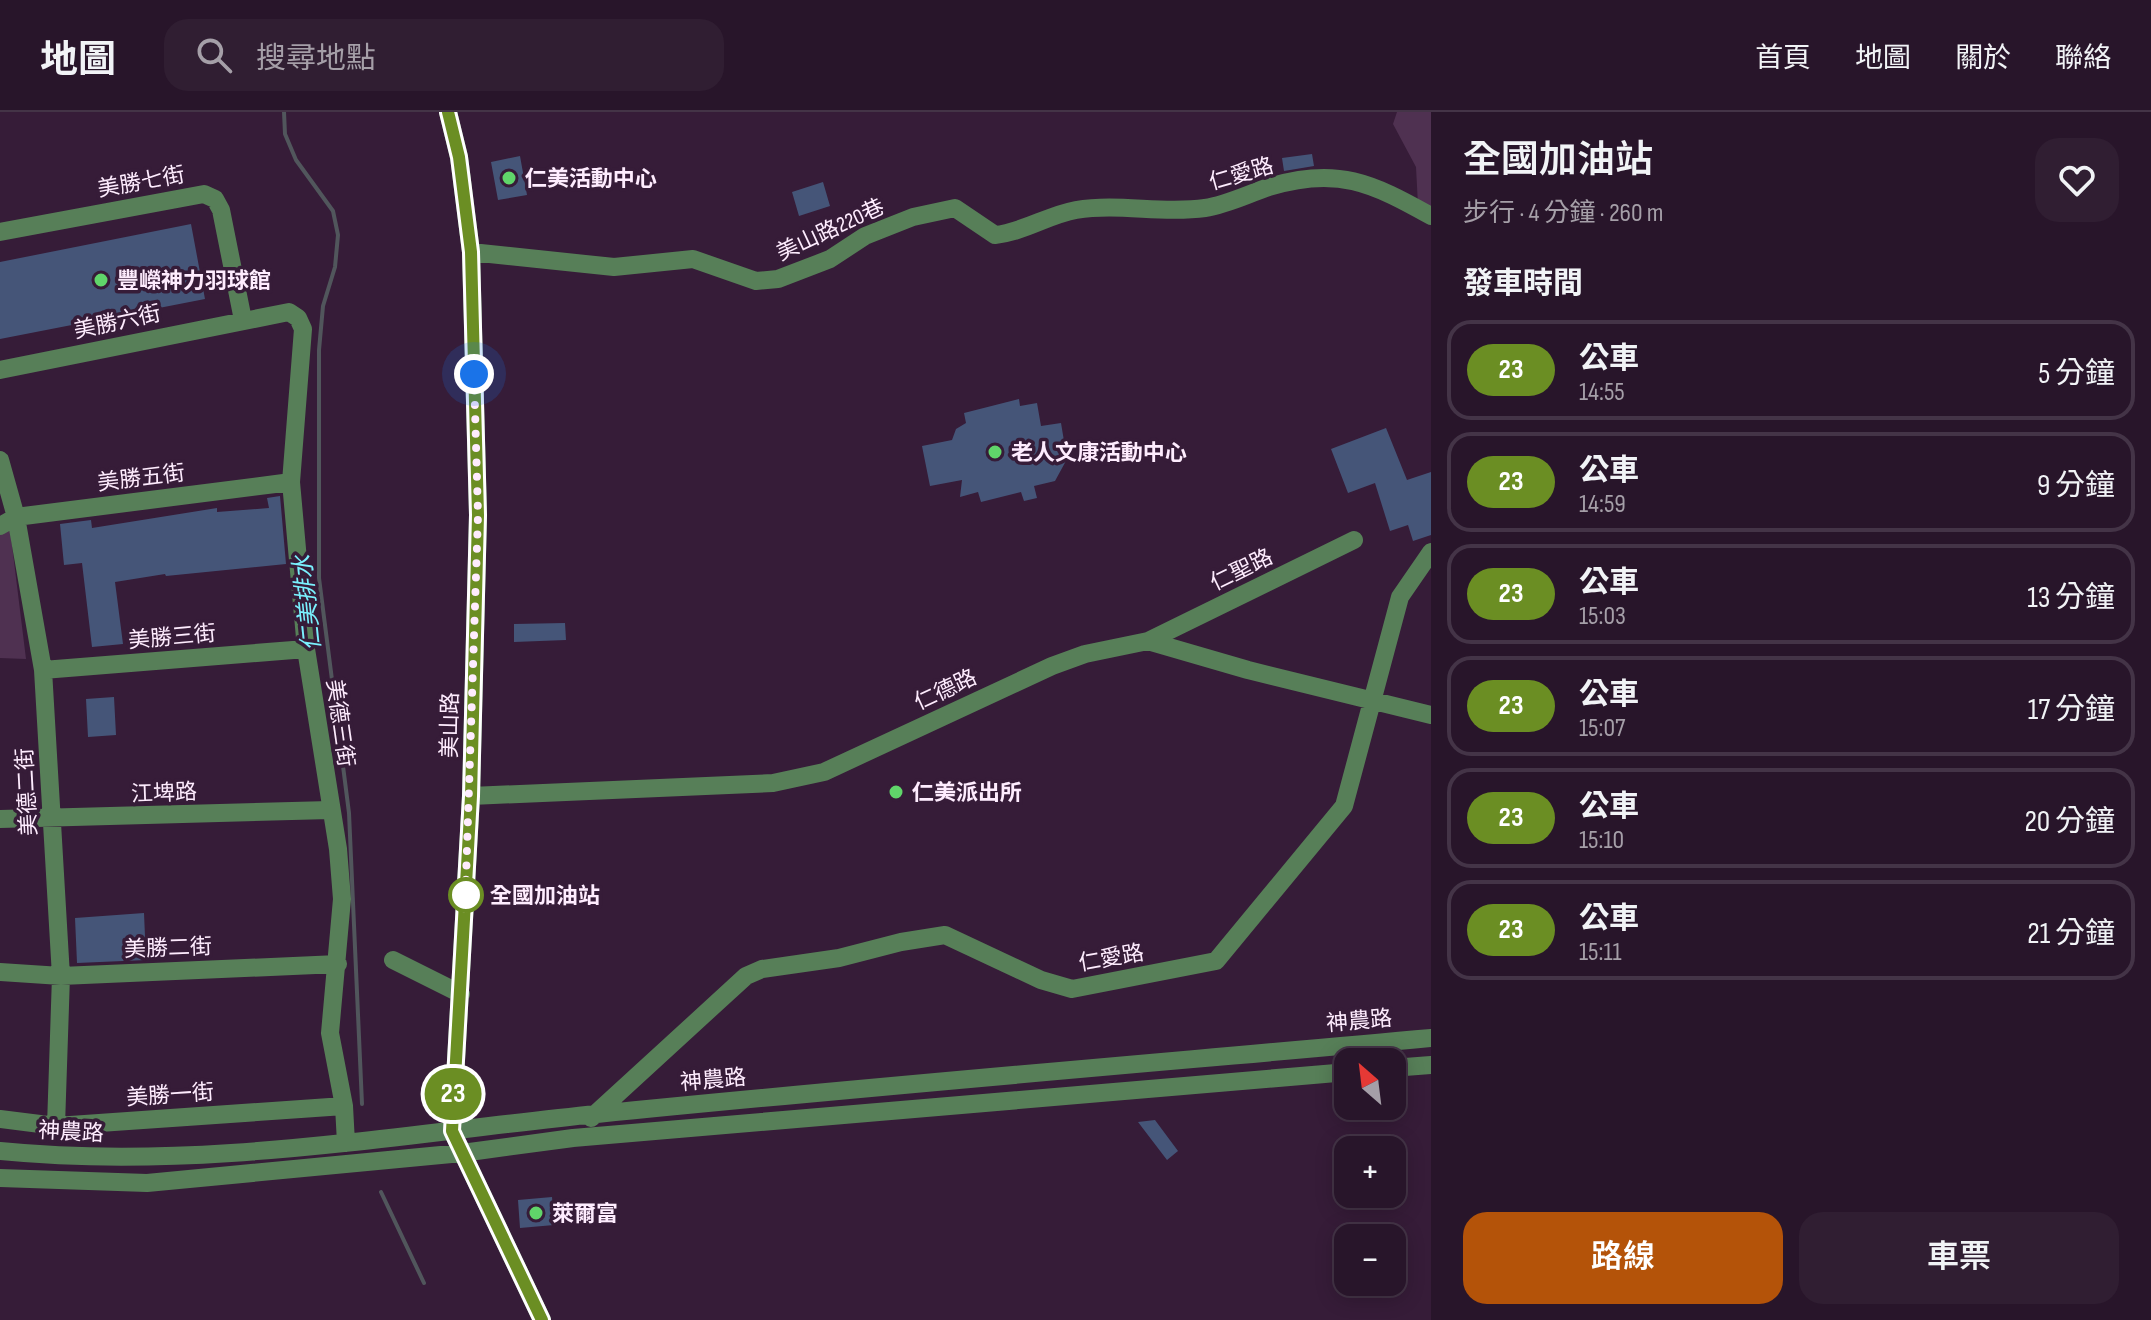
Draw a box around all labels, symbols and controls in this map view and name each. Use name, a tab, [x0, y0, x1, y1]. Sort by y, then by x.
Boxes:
search box	[164, 19, 724, 91]
icon: search	[192, 33, 236, 77]
text: 地圖	[40, 38, 116, 83]
text: 搜尋地點	[256, 41, 376, 77]
text: 首頁	[1755, 42, 1811, 75]
text: 地圖	[1855, 42, 1911, 75]
text: 關於	[1955, 42, 2011, 75]
text: 聯絡	[2055, 42, 2111, 75]
text: 全國加油站	[1463, 138, 1653, 183]
button: heart	[2035, 138, 2119, 222]
street label: 仁愛路	[1206, 152, 1277, 197]
street label: 美勝七街	[96, 162, 187, 203]
place label: 仁美活動中心	[525, 166, 657, 193]
marker: 仁美活動中心	[500, 169, 518, 187]
street label: 美山路220巷	[772, 194, 889, 267]
text: 步行 · 4 分鐘 · 260 m	[1463, 198, 1663, 229]
text: 發車時間	[1463, 266, 1583, 302]
place label: 豐嶸神力羽球館	[117, 268, 271, 295]
marker: 豐嶸神力羽球館	[92, 271, 110, 289]
street label: 美勝六街	[71, 300, 163, 345]
text: 公車	[1579, 341, 1639, 377]
text: 23	[1499, 353, 1523, 386]
your location	[454, 354, 494, 394]
text: 5 分鐘	[2038, 356, 2115, 392]
text: 14:55	[1579, 377, 1625, 408]
place label: 老人文康活動中心	[1011, 440, 1187, 467]
marker: 老人文康活動中心	[986, 443, 1004, 461]
text: 公車	[1579, 453, 1639, 489]
street label: 美勝五街	[96, 460, 187, 497]
text: 23	[1499, 465, 1523, 498]
text: 9 分鐘	[2037, 468, 2115, 504]
text: 14:59	[1579, 489, 1626, 520]
street label: 仁聖路	[1206, 544, 1277, 597]
water label: 仁美排水	[288, 553, 327, 652]
text: 公車	[1579, 565, 1639, 601]
text: 23	[1499, 577, 1523, 610]
text: 13 分鐘	[2027, 580, 2115, 616]
text: 15:03	[1579, 601, 1626, 632]
street label: 美勝三街	[127, 620, 217, 655]
street label: 仁德路	[910, 664, 981, 717]
text: 公車	[1579, 677, 1639, 713]
street label: 美德三街	[320, 678, 359, 769]
text: 23	[1499, 689, 1523, 722]
street label: 美山路	[436, 692, 465, 758]
text: 17 分鐘	[2028, 692, 2115, 728]
text: 15:07	[1579, 713, 1625, 744]
street label: 美德二街	[12, 747, 43, 837]
street label: 江埤路	[131, 779, 198, 808]
place label: 仁美派出所	[912, 780, 1022, 807]
marker: 仁美派出所	[887, 783, 905, 801]
text: 公車	[1579, 789, 1639, 825]
text: 23	[1499, 801, 1523, 834]
text: 20 分鐘	[2024, 804, 2115, 840]
text: 15:10	[1579, 825, 1624, 856]
marker: 全國加油站	[449, 878, 483, 912]
place label: 全國加油站	[490, 883, 600, 910]
text: 公車	[1579, 901, 1639, 937]
text: 23	[1499, 913, 1523, 946]
text: 21 分鐘	[2027, 916, 2115, 952]
street label: 美勝二街	[124, 933, 213, 964]
text: 15:11	[1579, 937, 1622, 968]
street label: 仁愛路	[1076, 939, 1146, 978]
street label: 神農路	[1325, 1005, 1393, 1038]
north arrow	[1334, 1048, 1406, 1120]
map controls	[1334, 1048, 1406, 1296]
street label: 神農路	[679, 1064, 747, 1097]
line badge: 23	[417, 1068, 489, 1120]
text: 23	[441, 1077, 465, 1110]
street label: 美勝一街	[125, 1079, 215, 1112]
street label: 神農路	[37, 1117, 105, 1148]
button: +	[1334, 1136, 1406, 1208]
place label: 萊爾富	[552, 1201, 618, 1228]
marker: 萊爾富	[527, 1204, 545, 1222]
button: 路線	[1463, 1212, 1783, 1304]
button: 車票	[1799, 1212, 2119, 1304]
button: −	[1334, 1224, 1406, 1296]

